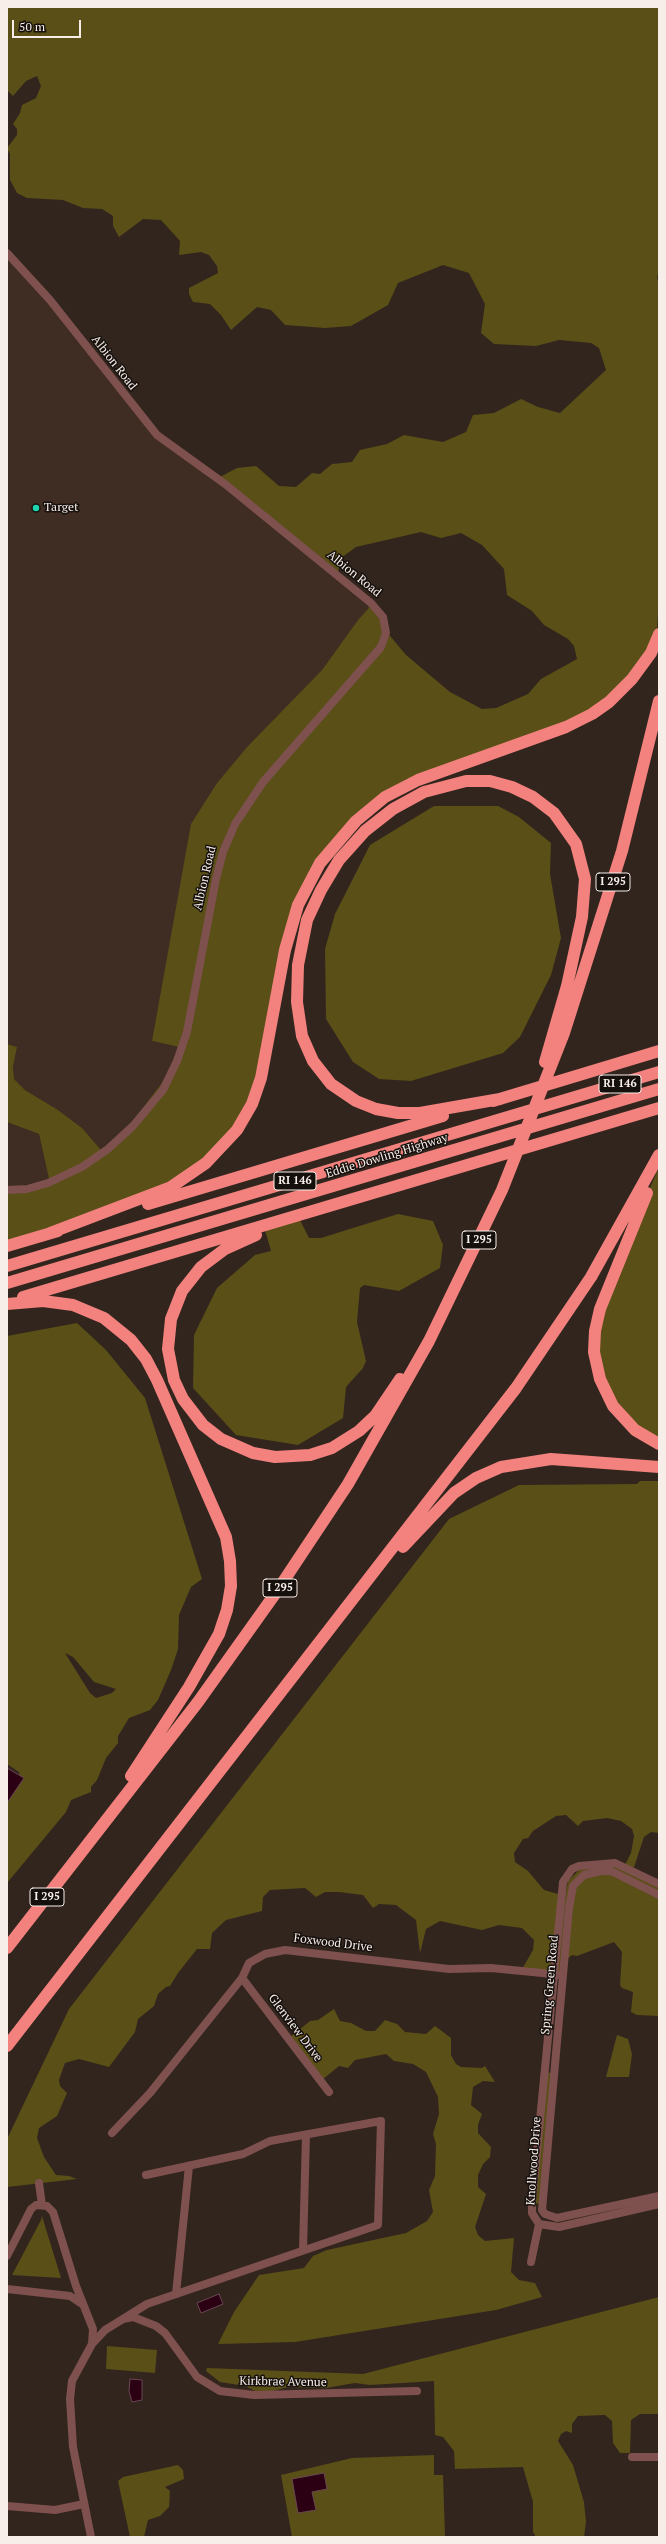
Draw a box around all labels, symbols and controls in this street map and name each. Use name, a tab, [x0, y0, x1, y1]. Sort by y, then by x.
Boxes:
scale bar	[14, 12, 83, 38]
text: 50 m	[19, 19, 45, 34]
street label: Albion Road	[88, 333, 140, 393]
place label: Target	[44, 501, 79, 515]
marker: Target	[31, 503, 41, 513]
street label: Albion Road	[324, 548, 384, 600]
street label: Albion Road	[191, 845, 219, 911]
road number: I 295	[596, 873, 630, 891]
road number: RI 146	[599, 1075, 641, 1093]
street label: Eddie Dowling Highway	[324, 1131, 450, 1181]
road number: RI 146	[274, 1172, 316, 1190]
road number: I 295	[462, 1231, 496, 1249]
road number: I 295	[263, 1579, 297, 1597]
road number: I 295	[30, 1888, 64, 1906]
street label: Foxwood Drive	[293, 1931, 373, 1955]
street label: Spring Green Road	[538, 1935, 562, 2035]
street label: Glenview Drive	[265, 1991, 325, 2065]
street label: Knollwood Drive	[524, 2116, 544, 2206]
street label: Kirkbrae Avenue	[239, 2374, 327, 2390]

